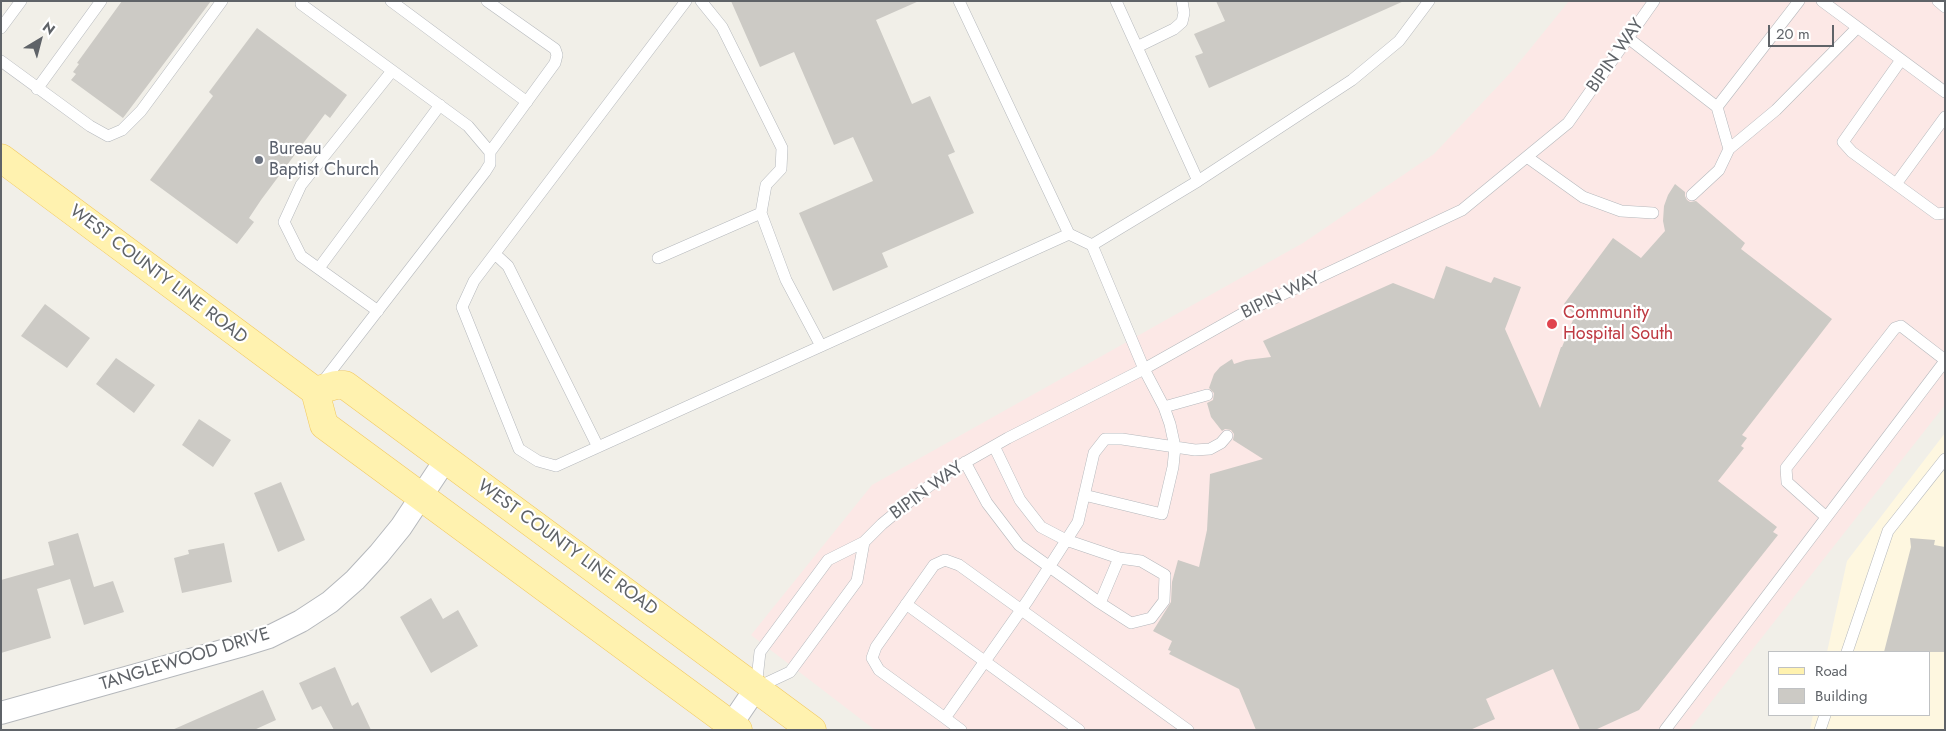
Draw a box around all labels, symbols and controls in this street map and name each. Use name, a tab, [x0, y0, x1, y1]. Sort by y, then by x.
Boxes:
north arrow	[15, 15, 65, 65]
street label: BIPIN WAY	[1583, 15, 1649, 97]
scale bar	[1771, 15, 1837, 47]
text: N	[39, 17, 59, 39]
text: 20 m	[1776, 23, 1810, 45]
place label: Bureau Baptist Church	[269, 139, 379, 182]
marker: Bureau Baptist Church	[253, 154, 265, 166]
street label: WEST COUNTY LINE ROAD	[65, 201, 251, 349]
street label: BIPIN WAY	[1238, 268, 1324, 324]
place label: Community Hospital South	[1563, 303, 1673, 346]
marker: Community Hospital South	[1545, 317, 1559, 331]
street label: BIPIN WAY	[886, 457, 968, 525]
street label: WEST COUNTY LINE ROAD	[473, 475, 661, 621]
street label: TANGLEWOOD DRIVE	[97, 624, 273, 696]
legend	[1768, 651, 1931, 716]
text: Road	[1815, 660, 1847, 682]
text: Building	[1815, 685, 1867, 707]

